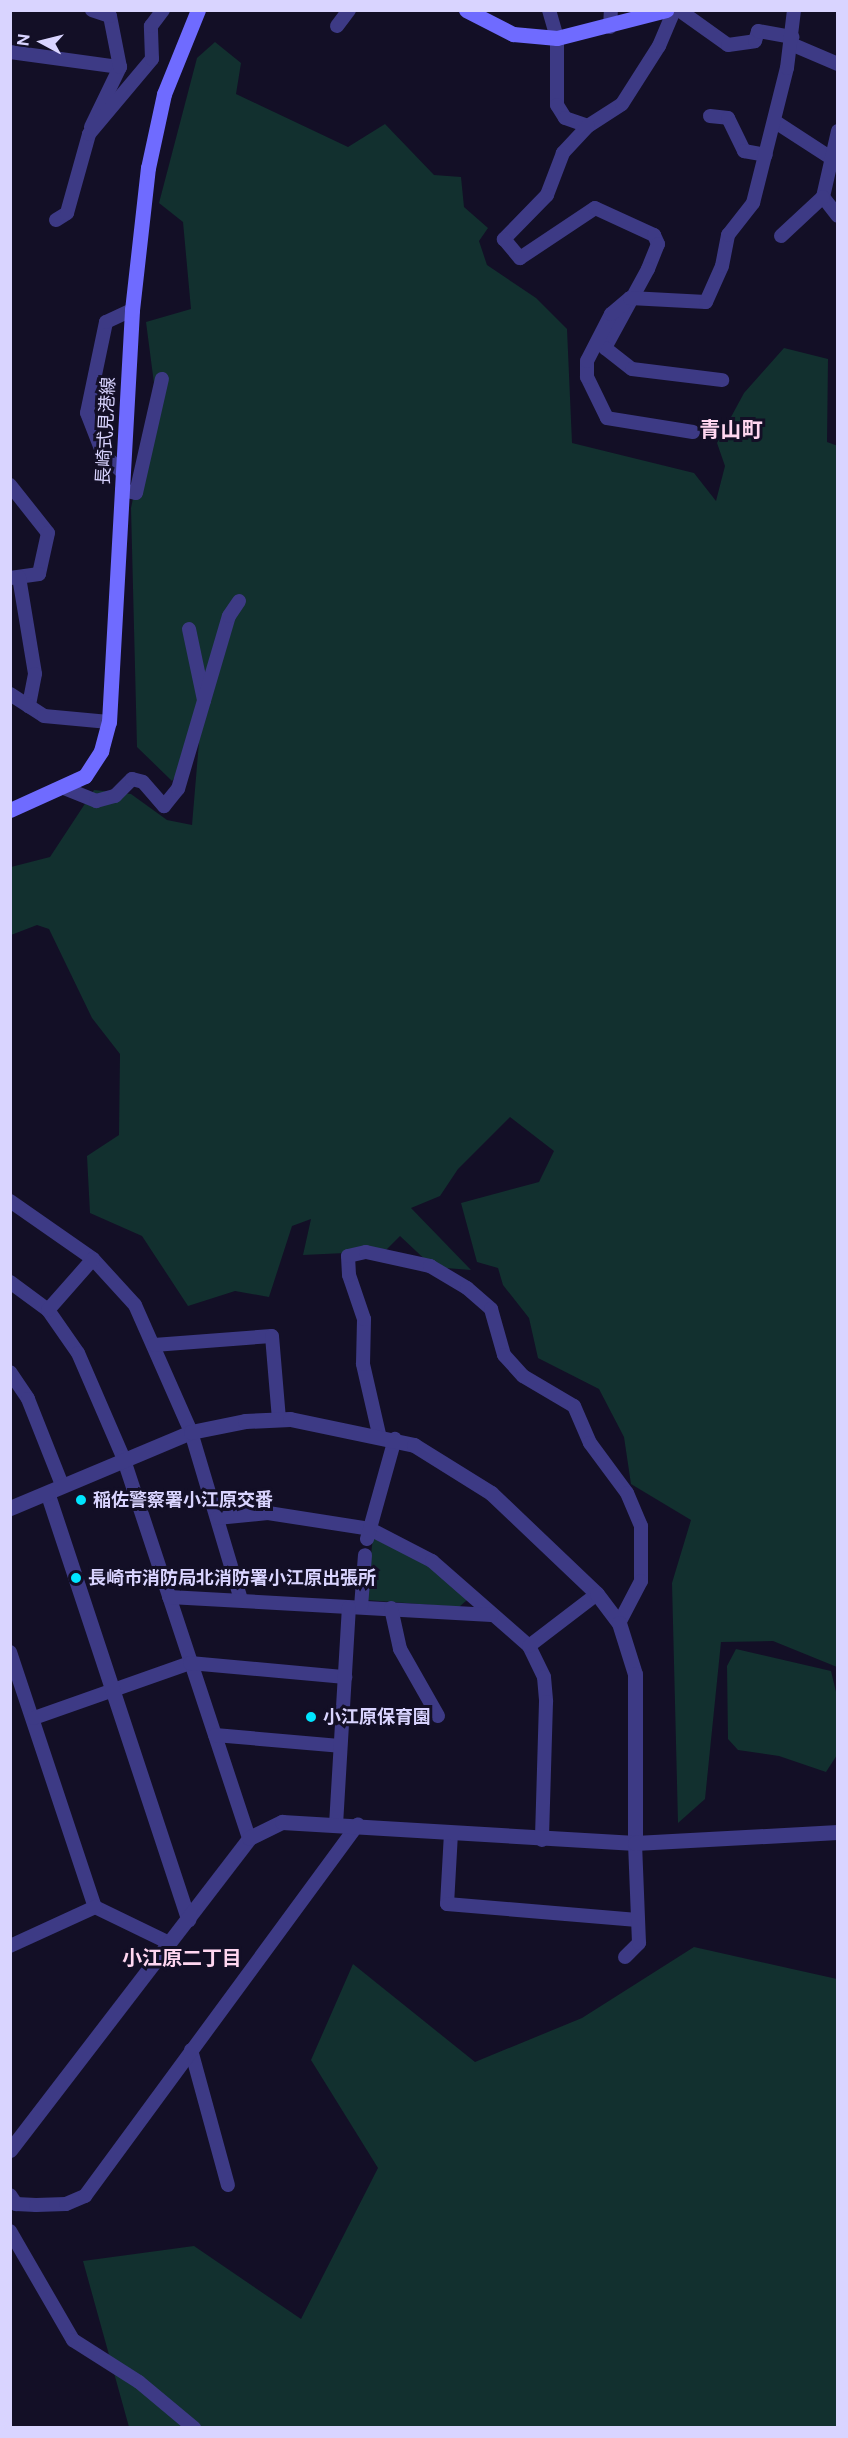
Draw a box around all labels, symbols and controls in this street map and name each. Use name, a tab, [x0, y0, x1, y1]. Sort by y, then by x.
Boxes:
north arrow	[12, 12, 72, 72]
text: N	[13, 32, 34, 47]
street label: 長崎式見港線	[92, 377, 120, 485]
district label: 青山町	[700, 417, 762, 443]
place label: 稲佐警察署小江原交番	[93, 1489, 273, 1511]
marker: 稲佐警察署小江原交番	[74, 1493, 88, 1507]
place label: 長崎市消防局北消防署小江原出張所	[88, 1567, 376, 1589]
marker: 長崎市消防局北消防署小江原出張所	[69, 1571, 83, 1585]
place label: 小江原保育園	[323, 1706, 431, 1728]
marker: 小江原保育園	[304, 1710, 318, 1724]
district label: 小江原二丁目	[122, 1946, 242, 1970]

